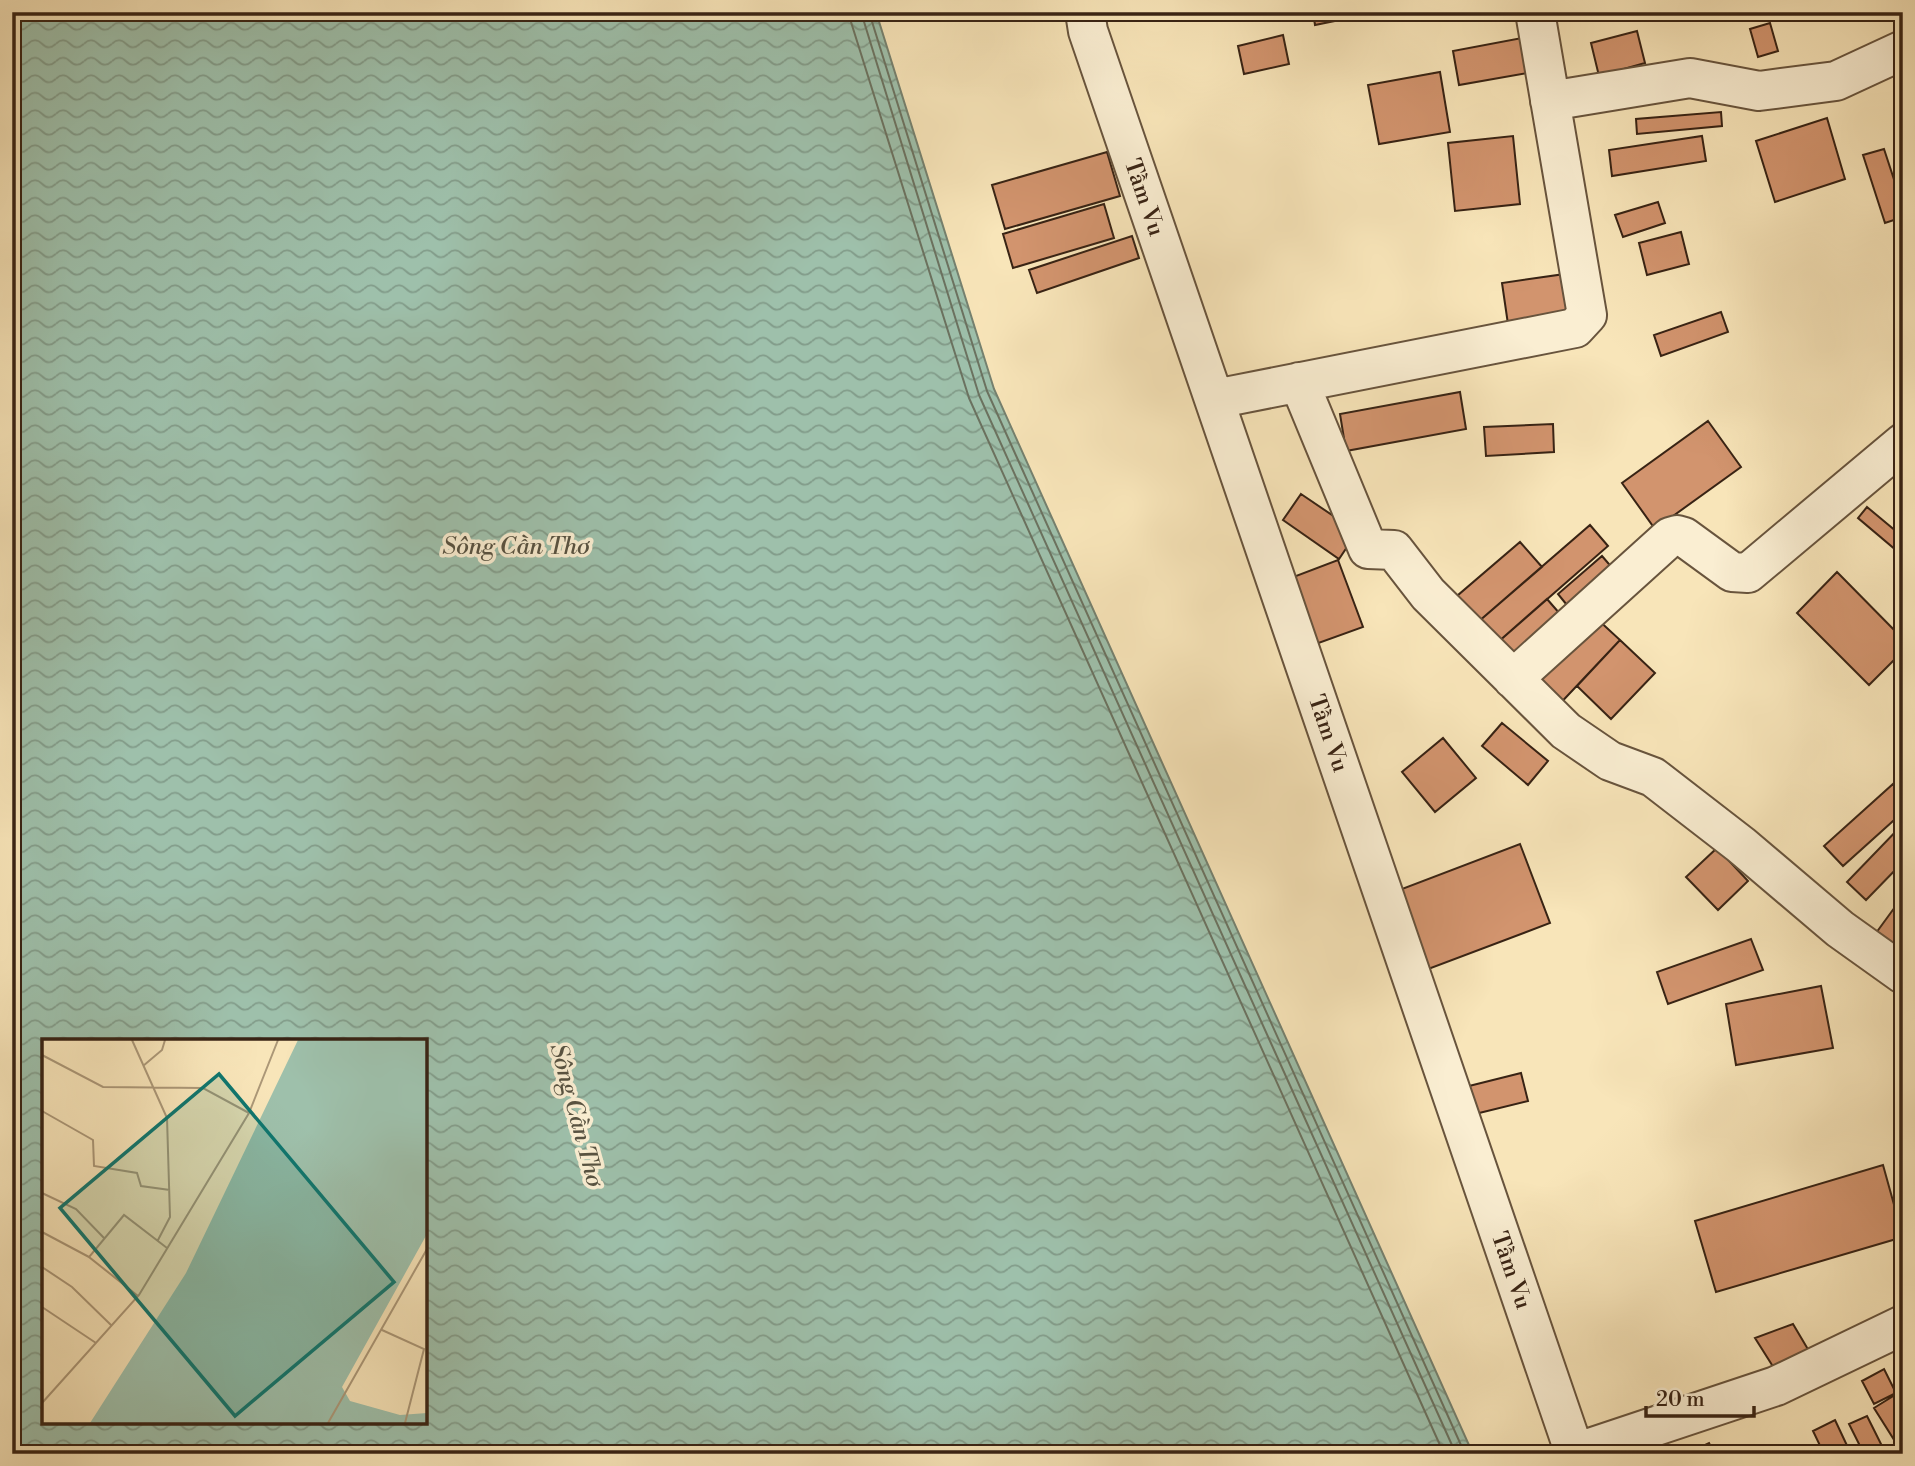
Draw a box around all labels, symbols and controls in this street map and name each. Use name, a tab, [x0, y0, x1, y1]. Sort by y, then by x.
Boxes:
street label: Tầm Vu	[1118, 155, 1170, 240]
water label: Sông Cần Thơ	[442, 532, 591, 562]
street label: Tầm Vu	[1302, 691, 1354, 776]
inset map	[42, 1039, 427, 1424]
water label: Sông Cần Thơ	[542, 1040, 610, 1192]
street label: Tầm Vu	[1485, 1228, 1537, 1313]
scale bar	[1646, 1375, 1754, 1419]
text: 20 m	[1656, 1387, 1705, 1413]

